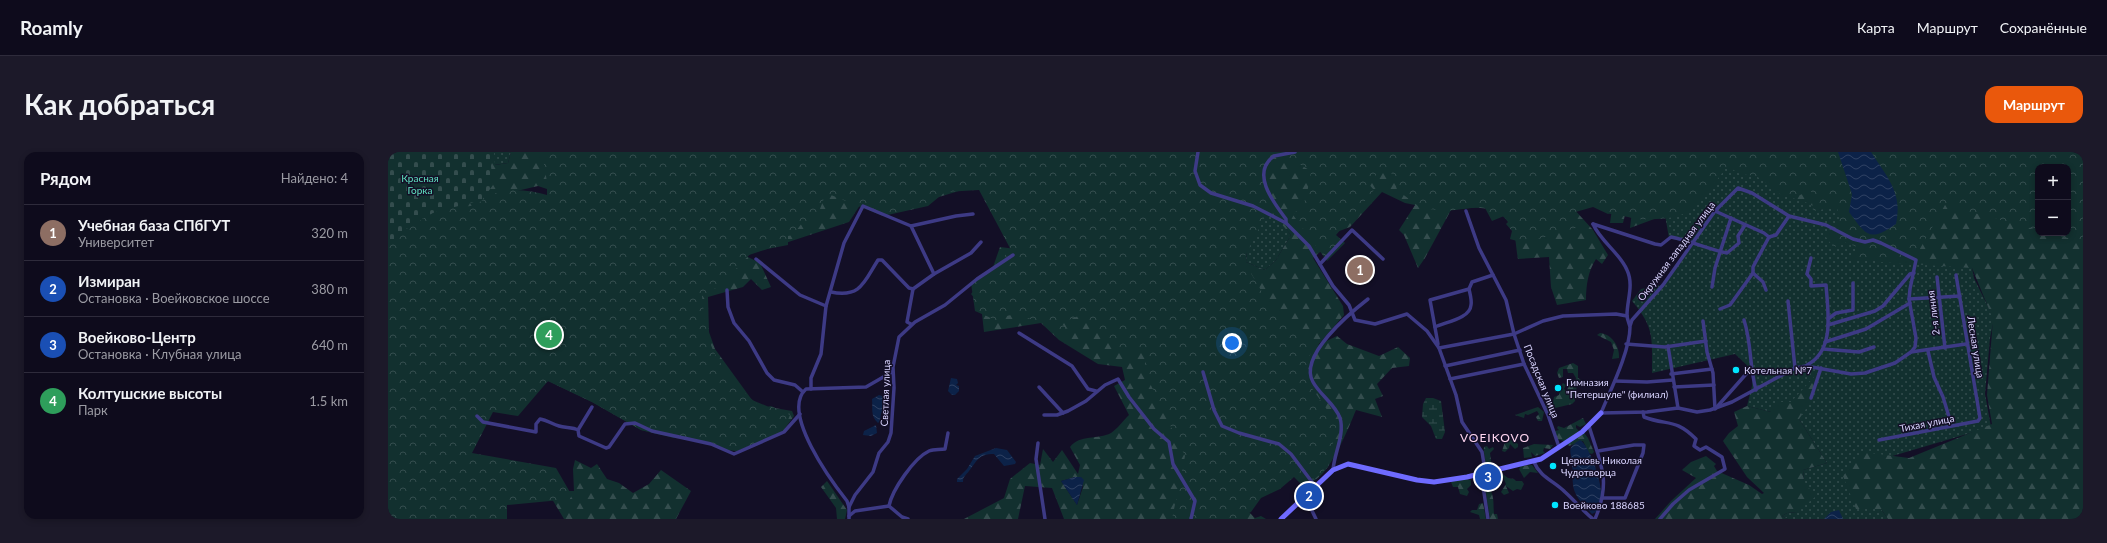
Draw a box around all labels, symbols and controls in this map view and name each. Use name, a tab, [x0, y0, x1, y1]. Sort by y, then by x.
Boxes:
text: Roamly	[20, 16, 83, 39]
text: Карта	[1857, 19, 1895, 36]
text: Маршрут	[1917, 19, 1978, 36]
text: Сохранённые	[2000, 19, 2087, 36]
button: Маршрут	[1985, 86, 2083, 123]
text: Как добраться	[24, 87, 215, 121]
map controls	[2035, 164, 2071, 236]
button: +	[2035, 164, 2071, 200]
text: Рядом	[40, 168, 91, 189]
text: Найдено: 4	[281, 170, 348, 186]
park label: Красная Горка	[401, 172, 439, 196]
street label: Окружная западная улица	[1635, 199, 1717, 303]
button: −	[2035, 200, 2071, 236]
text: Учебная база СПбГУТ	[78, 216, 230, 234]
text: 1	[49, 225, 57, 241]
text: 320 m	[311, 225, 348, 241]
text: Университет	[78, 234, 154, 250]
pin: 1	[1347, 255, 1373, 285]
text: Измиран	[78, 272, 140, 290]
text: 2	[49, 281, 57, 297]
text: 380 m	[311, 281, 348, 297]
text: Остановка · Воейковское шоссе	[78, 290, 270, 306]
street label: 2-я линия	[1924, 290, 1942, 336]
street label: Лесная улица	[1965, 314, 1987, 379]
pin: 4	[536, 320, 562, 350]
text: Воейково-Центр	[78, 328, 196, 346]
your location	[1222, 333, 1242, 353]
text: 3	[49, 337, 57, 353]
text: 640 m	[311, 337, 348, 353]
street label: Посадская улица	[1522, 342, 1562, 420]
text: Остановка · Клубная улица	[78, 346, 242, 362]
street label: Светлая улица	[878, 359, 892, 427]
place label: Котельная №7	[1744, 364, 1812, 376]
marker: Котельная №7	[1731, 365, 1741, 375]
place label: Гимназия "Петершуле" (филиал)	[1566, 376, 1669, 400]
marker: Гимназия "Петершуле" (филиал)	[1553, 383, 1563, 393]
text: Колтушские высоты	[78, 384, 222, 402]
text: 4	[49, 393, 57, 409]
text: 1.5 km	[309, 393, 348, 409]
text: Парк	[78, 402, 108, 418]
street label: Тихая улица	[1899, 412, 1955, 434]
district label: VOEIKOVO	[1460, 430, 1530, 445]
place label: Церковь Николая Чудотворца	[1561, 454, 1642, 478]
marker: Церковь Николая Чудотворца	[1548, 461, 1558, 471]
pin: 3	[1475, 462, 1501, 492]
pin: 2	[1296, 481, 1322, 511]
place label: Воейково 188685	[1563, 499, 1645, 511]
marker: Воейково 188685	[1550, 500, 1560, 510]

